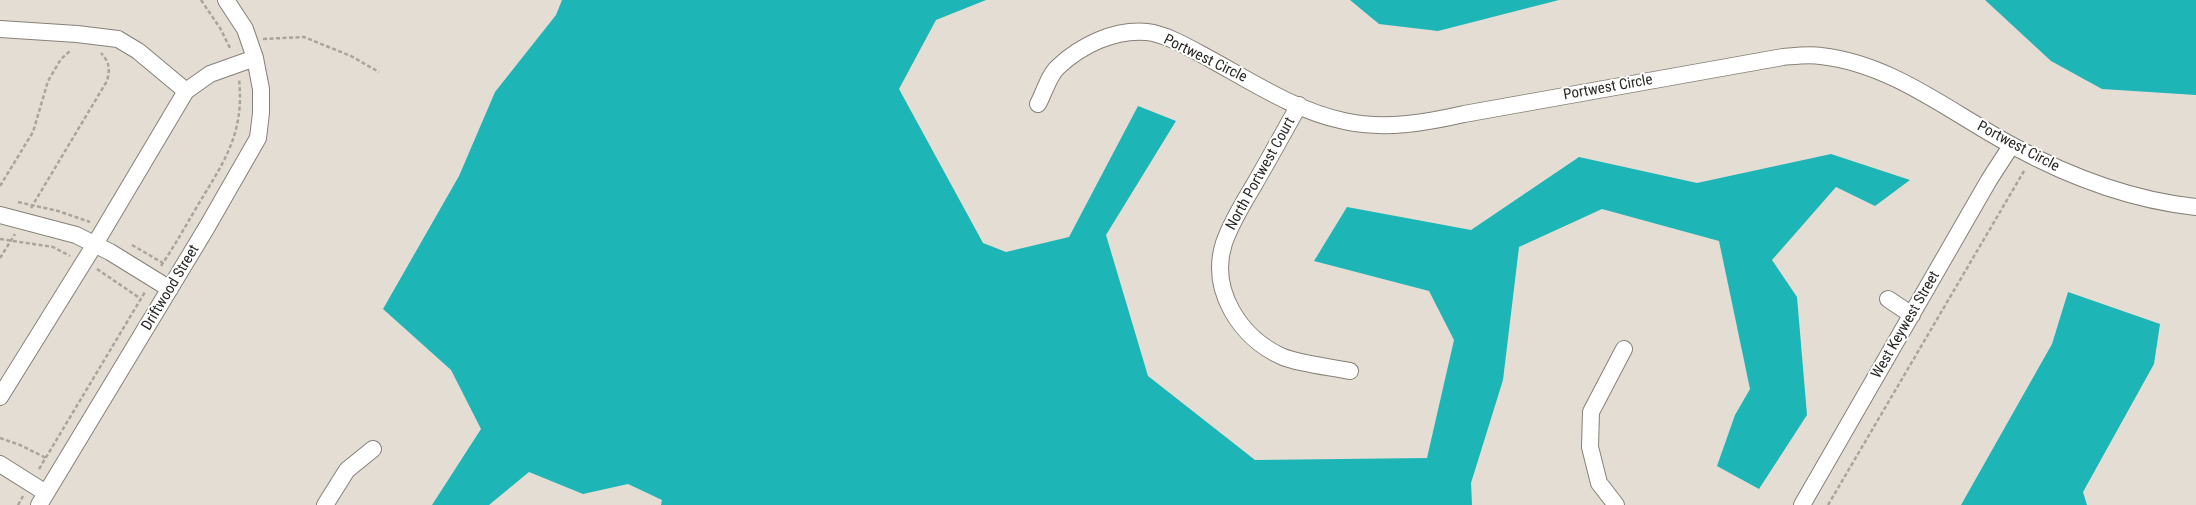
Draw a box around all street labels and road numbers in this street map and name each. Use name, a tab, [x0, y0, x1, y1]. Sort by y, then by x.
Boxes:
street label: Portwest Circle	[1160, 31, 1250, 87]
street label: Portwest Circle	[1562, 71, 1654, 105]
street label: North Portwest Court	[1223, 114, 1299, 234]
street label: Portwest Circle	[1974, 118, 2062, 176]
street label: Driftwood Street	[138, 242, 204, 334]
street label: West Keywest Street	[1868, 268, 1944, 382]

